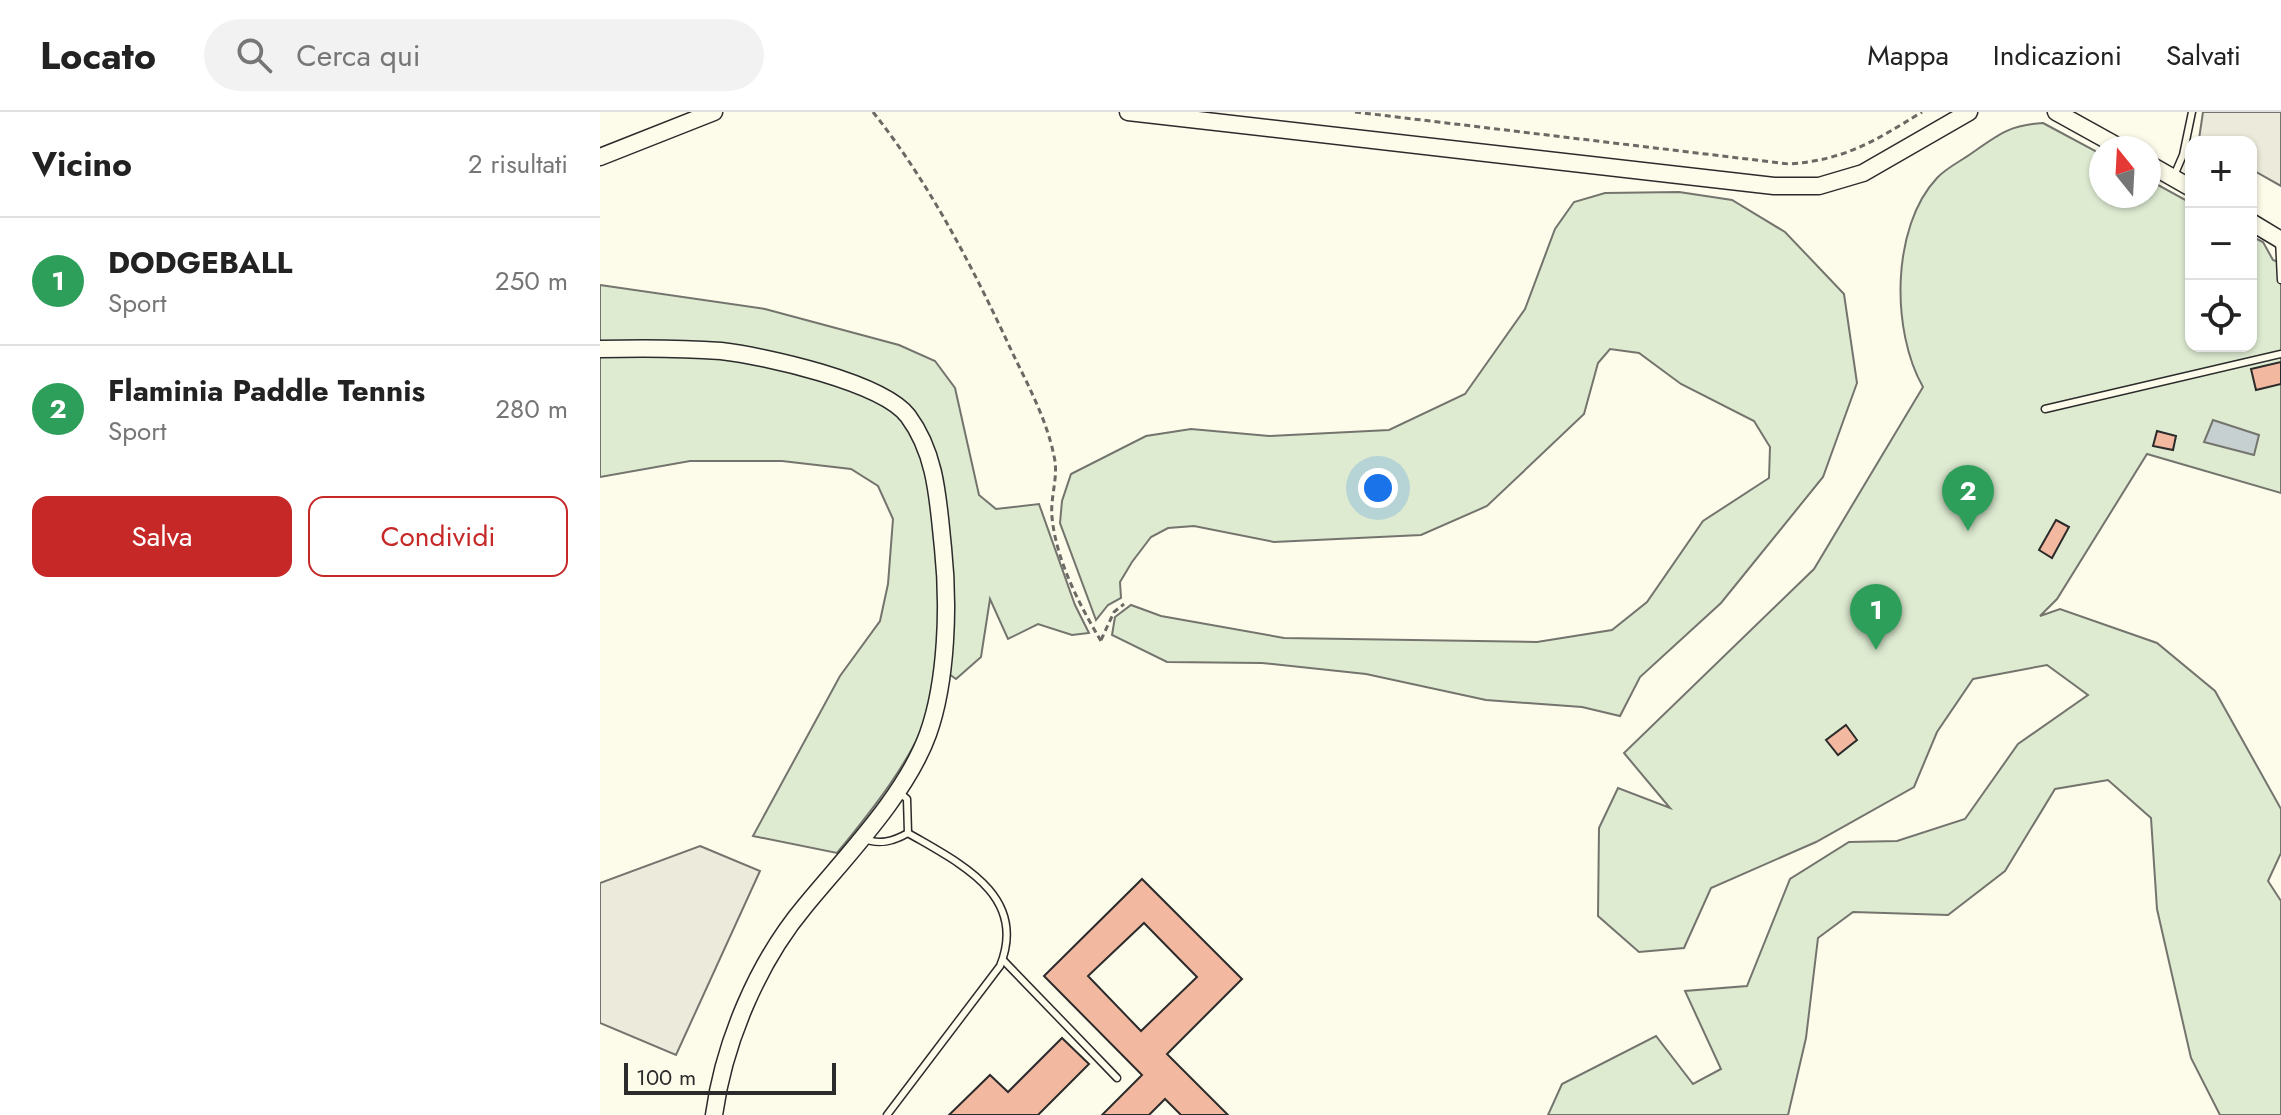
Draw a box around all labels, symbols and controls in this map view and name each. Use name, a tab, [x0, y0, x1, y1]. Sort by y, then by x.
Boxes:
search box	[204, 19, 764, 91]
text: Locato	[40, 28, 156, 83]
icon: search	[232, 33, 276, 77]
text: Cerca qui	[296, 34, 421, 77]
text: Mappa	[1867, 35, 1949, 76]
text: Indicazioni	[1993, 35, 2122, 76]
text: Salvati	[2166, 35, 2241, 76]
north arrow	[2089, 136, 2161, 208]
map controls	[2185, 136, 2257, 352]
button: +	[2185, 136, 2257, 208]
text: Vicino	[32, 140, 132, 189]
text: 2 risultati	[468, 145, 568, 183]
button: −	[2185, 208, 2257, 280]
text: DODGEBALL	[108, 241, 292, 284]
text: 1	[51, 262, 65, 300]
text: 250 m	[495, 262, 568, 300]
button: locate	[2185, 280, 2257, 352]
text: Sport	[108, 284, 166, 322]
text: Flaminia Paddle Tennis	[108, 369, 425, 412]
text: 2	[49, 390, 67, 428]
text: 280 m	[495, 390, 568, 428]
text: Sport	[108, 412, 166, 450]
pin: 2	[1942, 465, 1994, 531]
your location	[1358, 468, 1398, 508]
button: Salva	[32, 496, 292, 577]
button: Condividi	[308, 496, 568, 577]
pin: 1	[1850, 584, 1902, 650]
scale bar	[624, 1059, 836, 1095]
text: 100 m	[636, 1061, 696, 1093]

